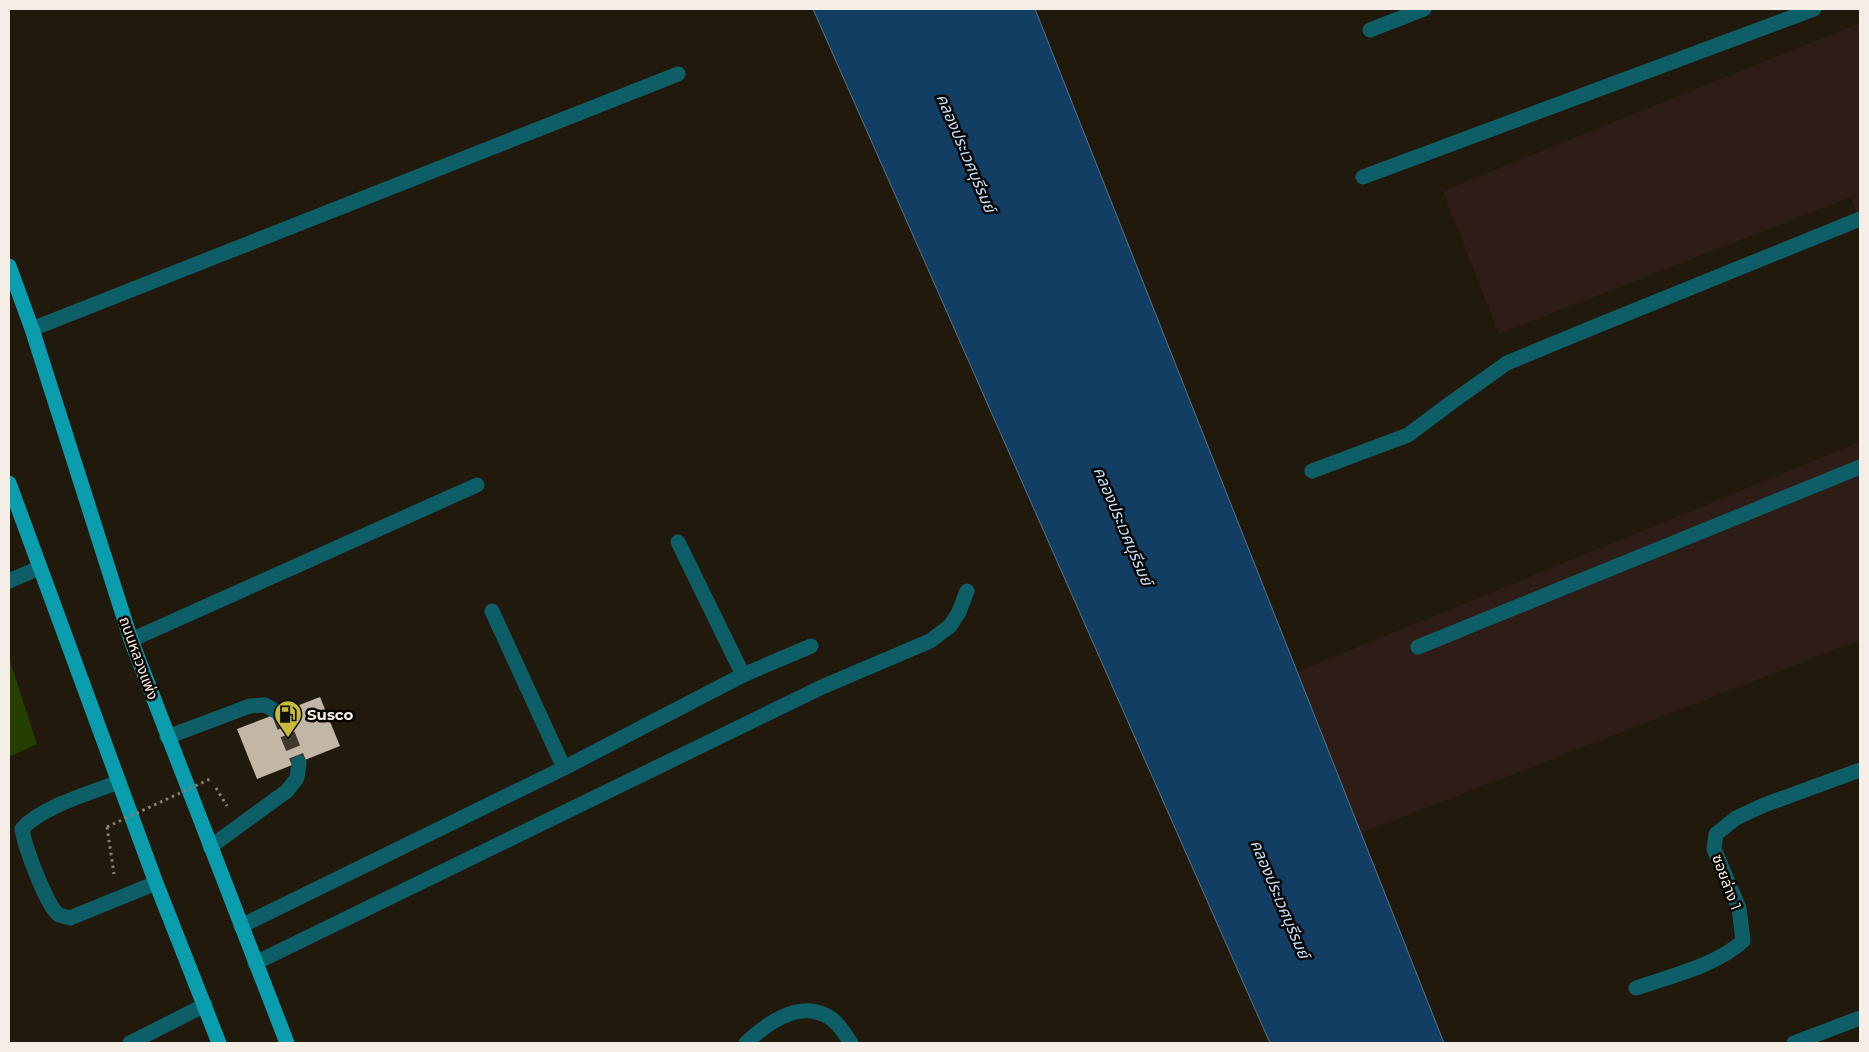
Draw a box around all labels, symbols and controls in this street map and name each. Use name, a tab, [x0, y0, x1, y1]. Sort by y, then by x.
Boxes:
water label: คลองประเวศบุรีรมย์	[932, 91, 1001, 218]
water label: คลองประเวศบุรีรมย์	[1089, 464, 1158, 591]
street label: ถนนหลวงแพ่ง	[115, 614, 163, 702]
fuel station icon: Susco	[273, 699, 303, 738]
place label: Susco	[307, 705, 354, 724]
water label: คลองประเวศบุรีรมย์	[1246, 837, 1315, 964]
street label: ซอยล่าง 1	[1708, 852, 1746, 912]

